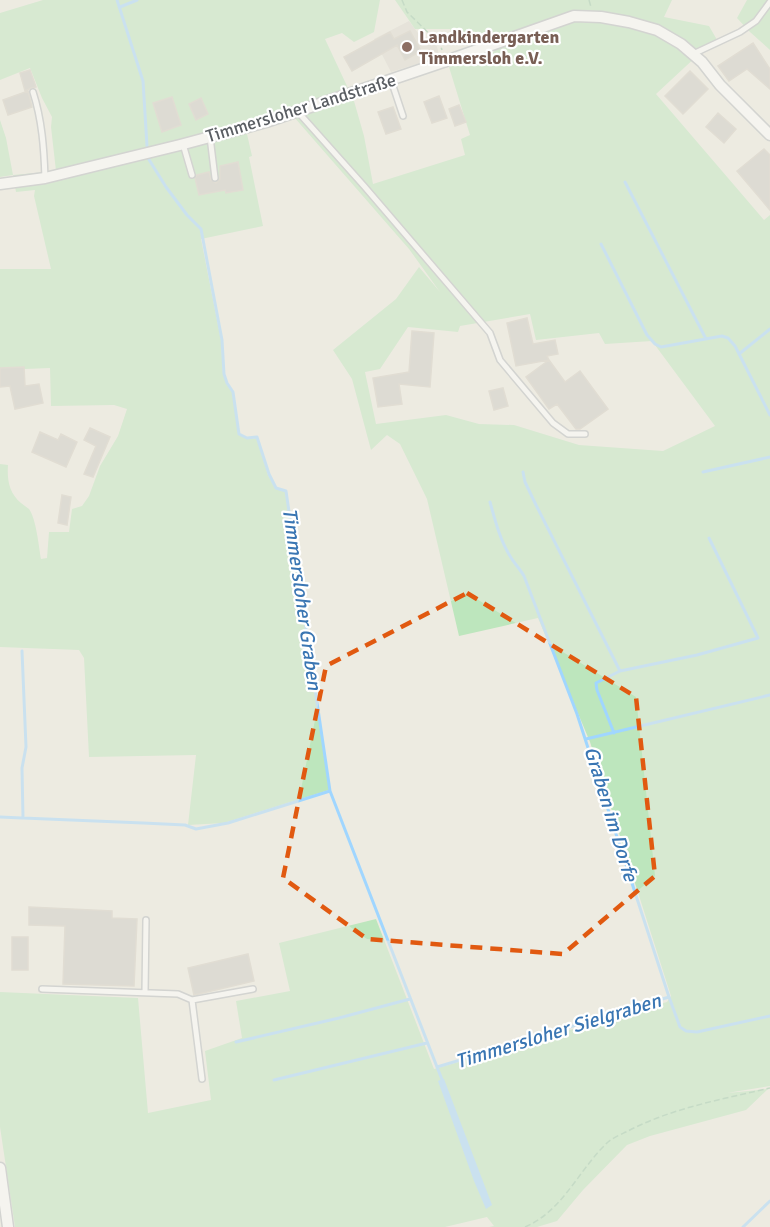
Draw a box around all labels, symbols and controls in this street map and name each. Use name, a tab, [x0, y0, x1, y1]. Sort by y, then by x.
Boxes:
place label: Landkindergarten Timmersloh e.V.	[419, 26, 560, 69]
marker: Landkindergarten Timmersloh e.V.	[400, 40, 414, 54]
street label: Timmersloher Landstraße	[203, 69, 399, 147]
water label: Timmersloher Graben	[277, 506, 327, 693]
water label: Graben im Dorfe	[579, 744, 644, 885]
water label: Timmersloher Sielgraben	[452, 987, 665, 1074]

